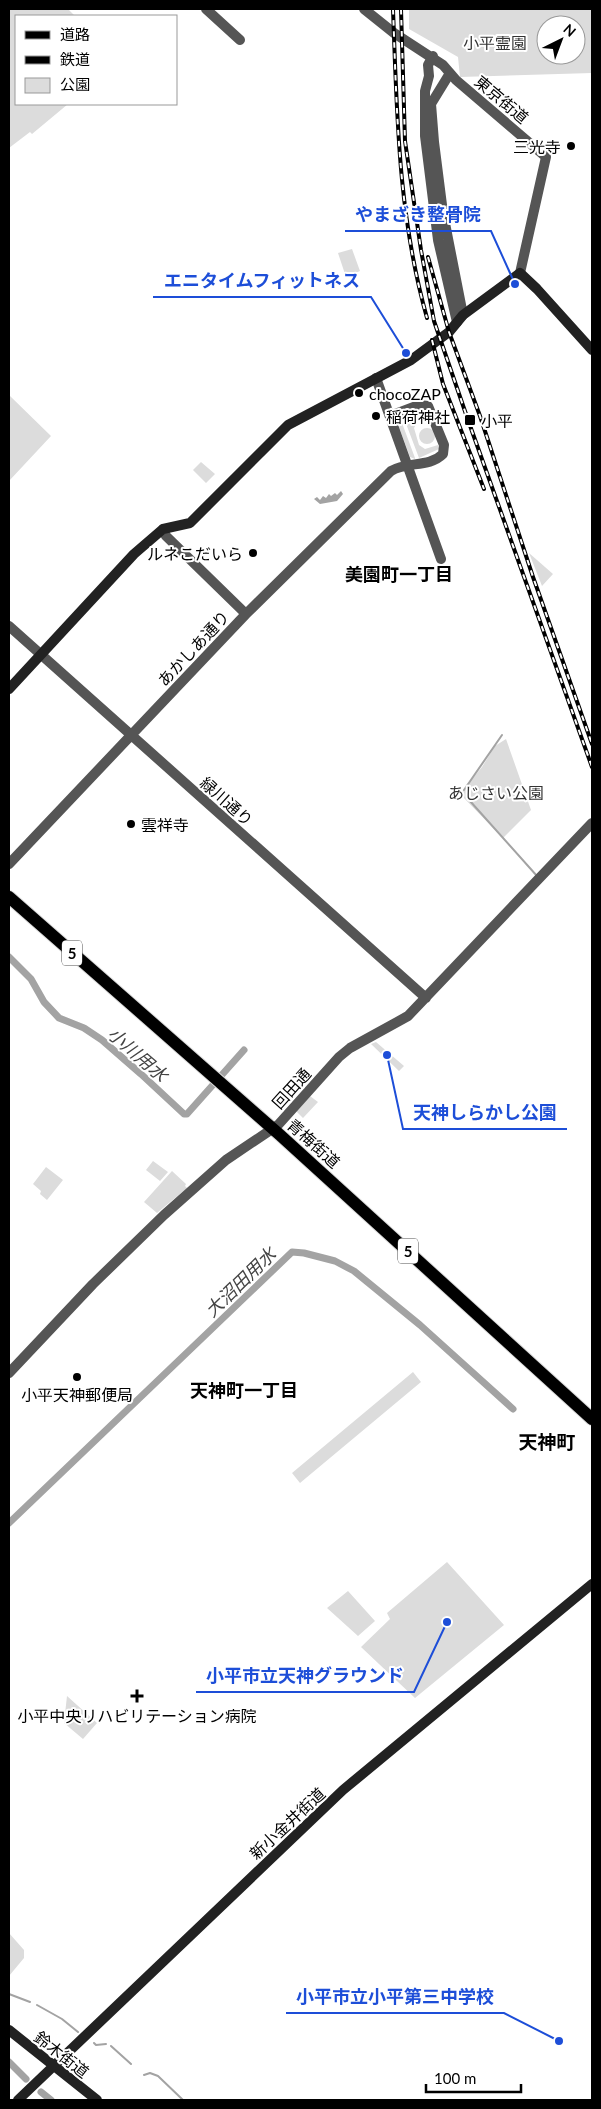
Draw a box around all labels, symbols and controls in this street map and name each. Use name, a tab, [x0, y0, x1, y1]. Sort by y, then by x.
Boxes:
legend	[15, 15, 178, 105]
north arrow	[536, 15, 586, 65]
text: N	[560, 20, 580, 40]
text: 道路	[60, 25, 90, 43]
park label: 小平霊園	[463, 33, 527, 52]
text: 鉄道	[60, 50, 90, 68]
street label: 東京街道	[471, 71, 533, 127]
text: 公園	[60, 75, 90, 93]
place label: 三光寺	[513, 137, 561, 156]
marker: 三光寺	[565, 140, 577, 152]
callout: やまざき整骨院	[345, 198, 491, 231]
text: やまざき整骨院	[355, 203, 481, 225]
callout: エニタイムフィットネス	[153, 264, 371, 297]
text: エニタイムフィットネス	[164, 269, 360, 291]
place label: chocoZAP	[369, 384, 441, 403]
marker: chocoZAP	[353, 387, 365, 399]
place label: 稲荷神社	[386, 407, 450, 426]
marker: 稲荷神社	[370, 410, 382, 422]
place label: 小平	[481, 411, 513, 430]
marker: 小平	[463, 413, 477, 427]
place label: ルネこだいら	[147, 544, 243, 563]
marker: ルネこだいら	[247, 547, 259, 559]
district label: 美園町一丁目	[345, 563, 453, 585]
street label: あかしあ通り	[153, 606, 233, 690]
street label: 緑川通り	[197, 773, 257, 829]
park label: あじさい公園	[448, 783, 544, 802]
place label: 雲祥寺	[141, 815, 189, 834]
marker: 雲祥寺	[125, 818, 137, 830]
road number: 5	[62, 940, 82, 966]
water label: 小川用水	[104, 1022, 174, 1087]
street label: 回田通	[268, 1064, 314, 1112]
callout: 天神しらかし公園	[403, 1096, 567, 1129]
text: 天神しらかし公園	[413, 1101, 557, 1123]
street label: 青梅街道	[284, 1115, 344, 1171]
road number: 5	[398, 1238, 418, 1264]
water label: 大沼田用水	[200, 1241, 281, 1321]
marker: 小平天神郵便局	[71, 1371, 83, 1383]
district label: 天神町一丁目	[190, 1379, 298, 1401]
place label: 小平天神郵便局	[21, 1385, 133, 1404]
district label: 天神町	[518, 1430, 576, 1453]
callout: 小平市立天神グラウンド	[196, 1659, 414, 1692]
text: 小平市立天神グラウンド	[206, 1664, 404, 1686]
marker: 小平中央リハビリテーション病院	[130, 1689, 144, 1703]
place label: 小平中央リハビリテーション病院	[17, 1706, 257, 1725]
street label: 新小金井街道	[245, 1783, 329, 1863]
callout: 小平市立小平第三中学校	[286, 1980, 504, 2013]
text: 小平市立小平第三中学校	[296, 1985, 494, 2007]
street label: 鈴木街道	[31, 2027, 93, 2081]
scale bar	[426, 2062, 521, 2094]
text: 100 m	[434, 2069, 476, 2087]

